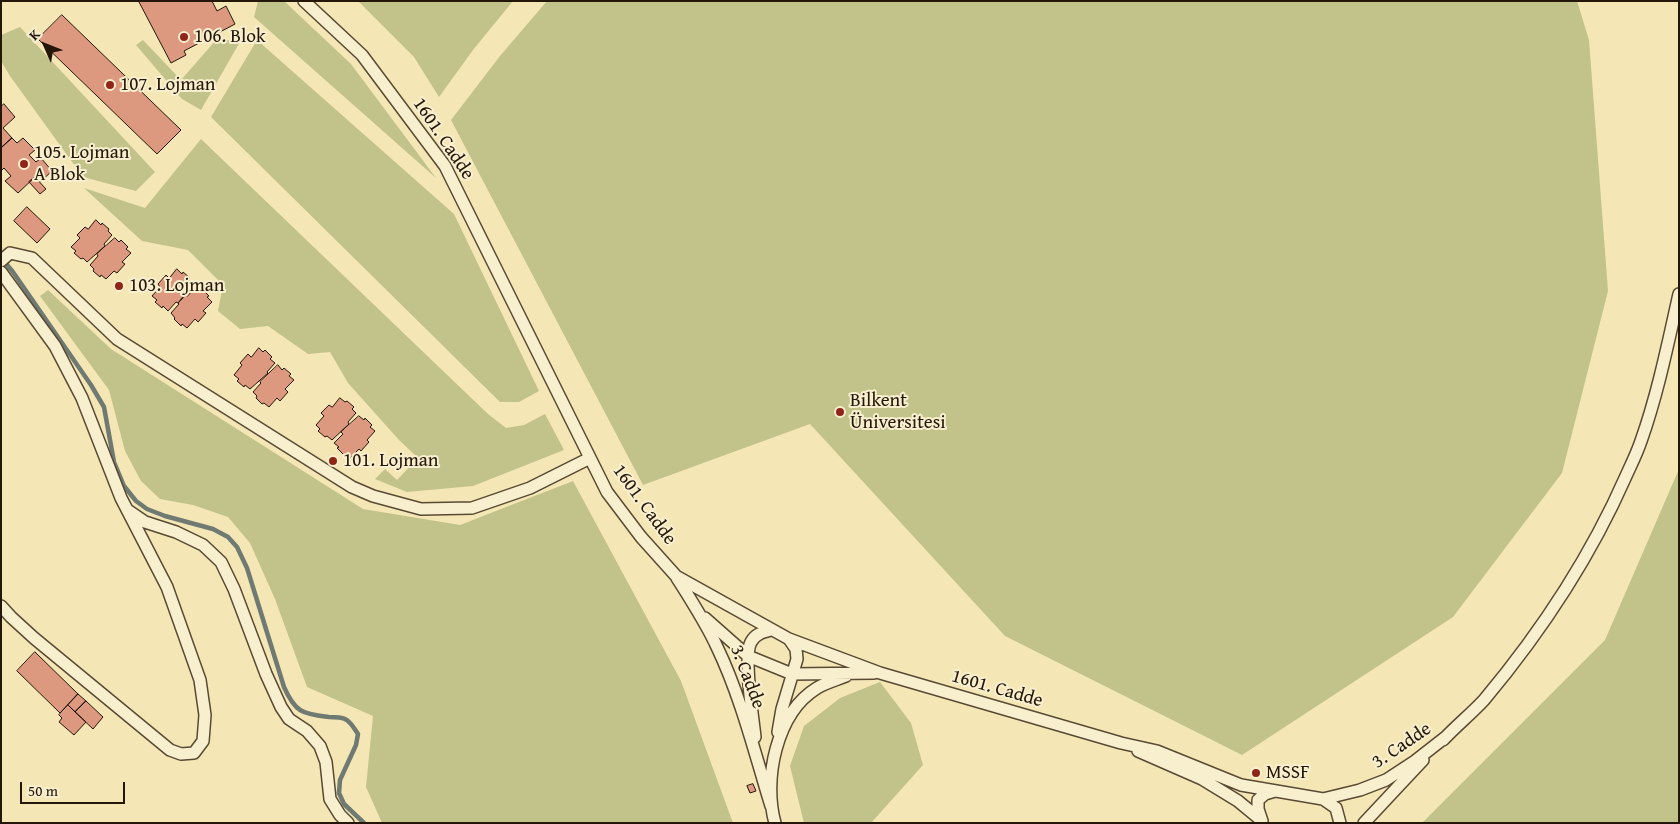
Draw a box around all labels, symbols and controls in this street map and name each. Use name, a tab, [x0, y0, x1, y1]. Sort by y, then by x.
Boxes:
north arrow	[20, 20, 70, 70]
text: K	[24, 24, 44, 45]
place label: 106. Blok	[194, 26, 266, 48]
marker: 106. Blok	[178, 31, 190, 43]
place label: 107. Lojman	[120, 74, 215, 96]
marker: 107. Lojman	[104, 79, 116, 91]
street label: 1601. Cadde	[407, 94, 479, 184]
place label: 105. Lojman A Blok	[34, 142, 129, 186]
marker: 105. Lojman A Blok	[18, 158, 30, 170]
place label: 103. Lojman	[129, 275, 224, 297]
marker: 103. Lojman	[113, 280, 125, 292]
place label: Bilkent Üniversitesi	[850, 390, 946, 434]
marker: Bilkent Üniversitesi	[834, 406, 846, 418]
place label: 101. Lojman	[343, 450, 438, 472]
marker: 101. Lojman	[327, 455, 339, 467]
street label: 1601. Cadde	[607, 460, 681, 550]
street label: 3. Cadde	[724, 642, 770, 712]
street label: 1601. Cadde	[949, 665, 1045, 713]
street label: 3. Cadde	[1368, 718, 1436, 774]
place label: MSSF	[1266, 762, 1309, 784]
marker: MSSF	[1250, 767, 1262, 779]
scale bar	[22, 772, 128, 804]
text: 50 m	[28, 780, 58, 801]

